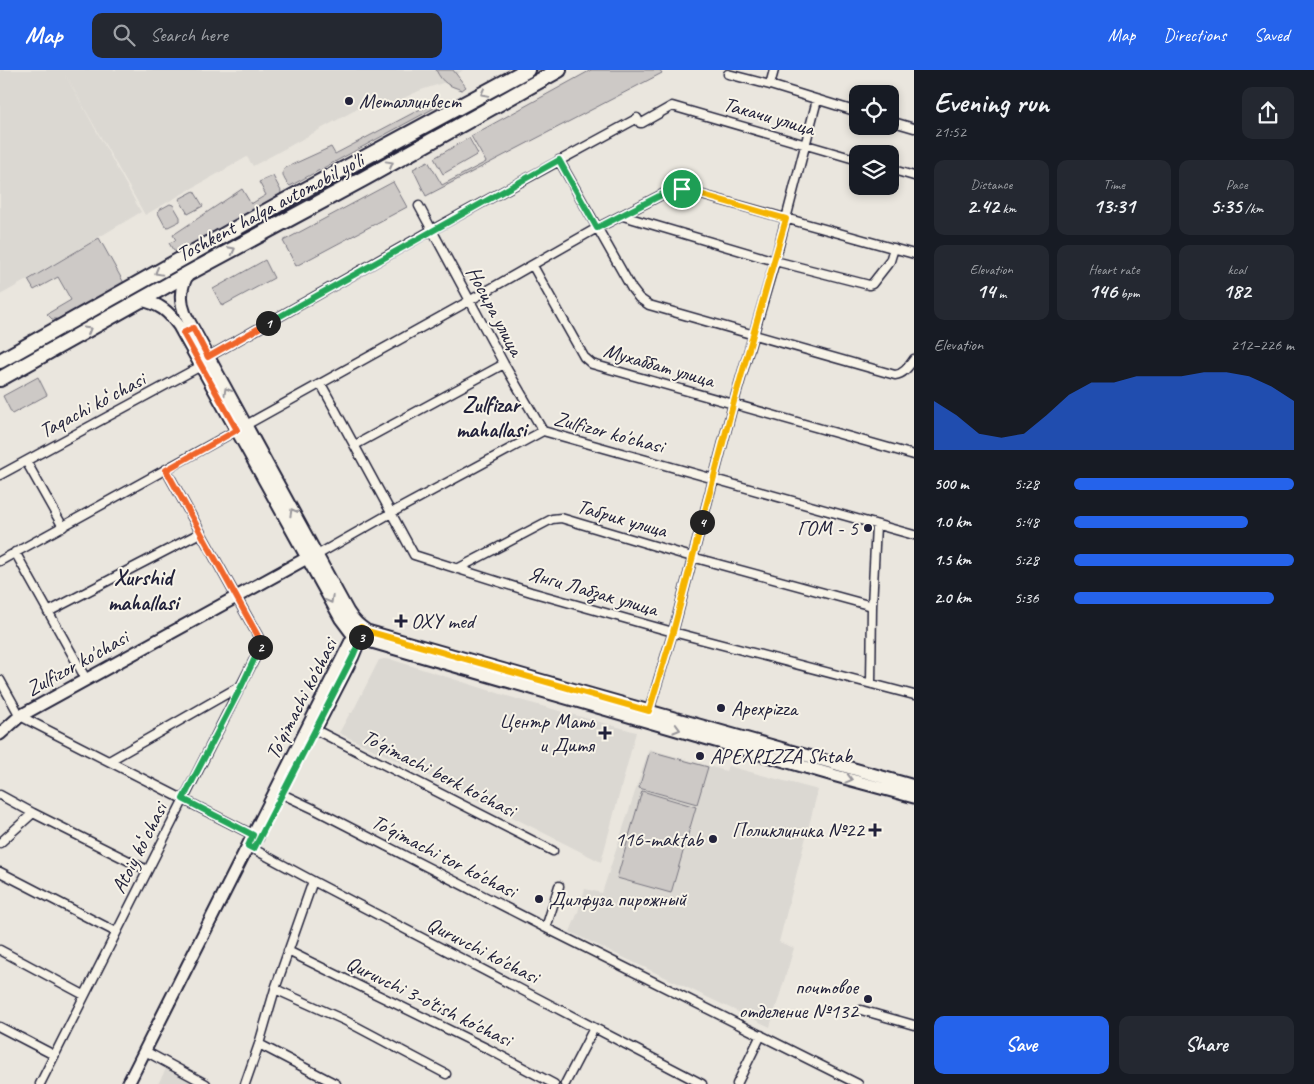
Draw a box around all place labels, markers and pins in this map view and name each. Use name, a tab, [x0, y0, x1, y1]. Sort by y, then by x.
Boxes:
place label: Металлинвест	[359, 88, 462, 114]
marker: Металлинвест	[343, 95, 355, 107]
pin	[661, 168, 703, 210]
pin: 1	[256, 310, 280, 336]
pin: 4	[690, 510, 714, 534]
place label: ГОМ - 5	[797, 515, 860, 541]
marker: ГОМ - 5	[862, 522, 874, 534]
place label: OXY med	[411, 608, 478, 634]
marker: OXY med	[395, 615, 407, 627]
pin: 3	[348, 624, 374, 650]
pin: 2	[248, 634, 272, 660]
place label: Apexpizza	[731, 695, 800, 721]
marker: Apexpizza	[715, 702, 727, 714]
place label: Центр Мать и Дитя	[499, 708, 596, 758]
marker: Центр Мать и Дитя	[598, 726, 612, 740]
place label: APEXPIZZA Shtab	[710, 743, 854, 769]
marker: APEXPIZZA Shtab	[694, 750, 706, 762]
place label: Поликлиника №22	[732, 817, 866, 843]
marker: Поликлиника №22	[868, 823, 882, 837]
place label: 116-maktab	[615, 826, 705, 852]
marker: 116-maktab	[707, 833, 719, 845]
place label: Дилфуза пирожный	[549, 886, 688, 912]
marker: Дилфуза пирожный	[533, 893, 545, 905]
place label: почтовое отделение №132	[739, 974, 860, 1024]
marker: почтовое отделение №132	[862, 993, 874, 1005]

